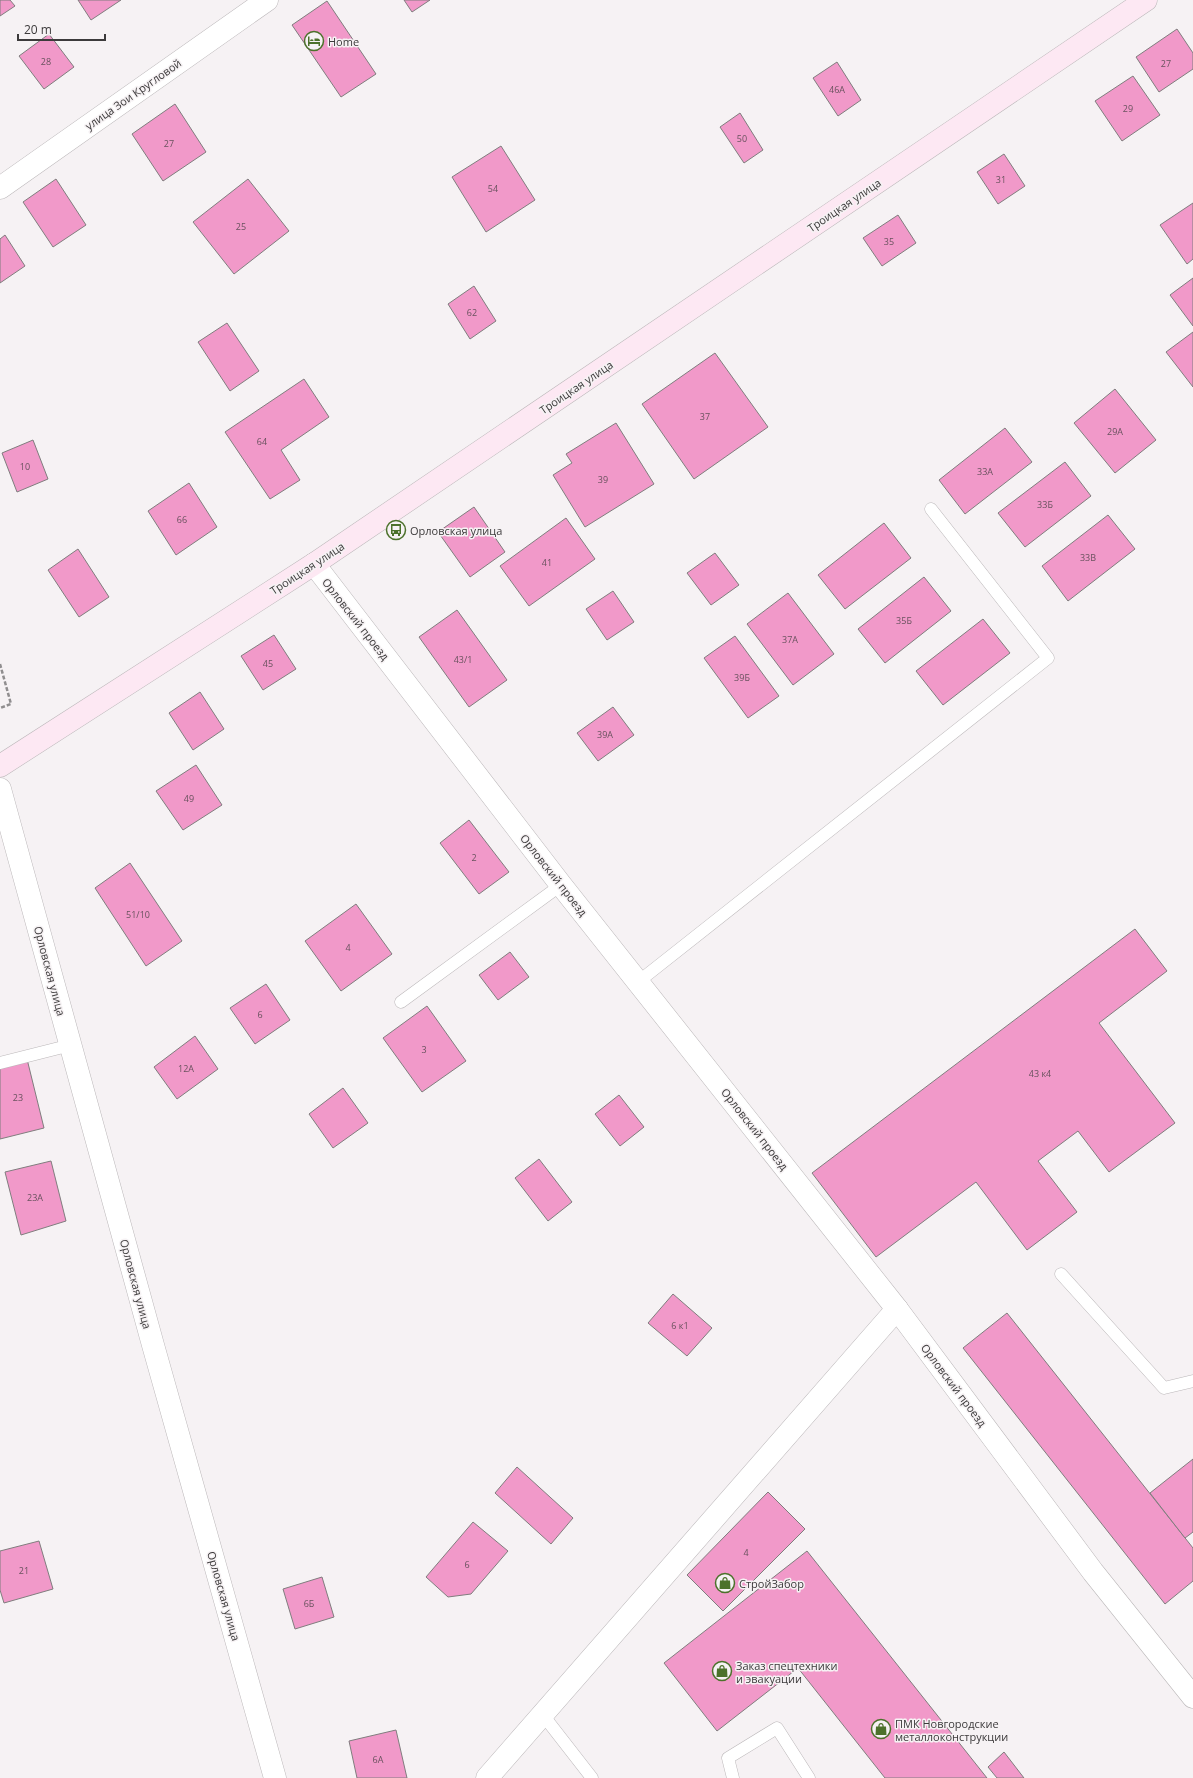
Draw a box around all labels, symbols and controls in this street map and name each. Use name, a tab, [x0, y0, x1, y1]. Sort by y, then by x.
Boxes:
scale bar	[18, 16, 105, 42]
text: 20 m	[24, 21, 52, 38]
hotel icon: Home	[303, 30, 325, 52]
place label: Home	[328, 34, 359, 49]
house number: 28	[41, 55, 51, 68]
street label: улица Зои Кругловой	[82, 55, 184, 133]
house number: 27	[1161, 57, 1171, 70]
house number: 46А	[829, 83, 845, 96]
house number: 29	[1123, 102, 1133, 115]
house number: 50	[737, 132, 747, 145]
house number: 27	[164, 137, 174, 150]
house number: 31	[996, 173, 1006, 186]
street label: Троицкая улица	[804, 175, 884, 235]
house number: 54	[488, 182, 498, 195]
house number: 25	[236, 220, 246, 233]
house number: 35	[884, 235, 894, 248]
house number: 62	[467, 306, 477, 319]
street label: Троицкая улица	[536, 357, 616, 417]
house number: 37	[700, 410, 710, 423]
house number: 29А	[1107, 425, 1123, 438]
house number: 64	[257, 435, 267, 448]
house number: 10	[20, 460, 30, 473]
house number: 33А	[977, 465, 993, 478]
house number: 39	[598, 473, 608, 486]
house number: 33Б	[1037, 498, 1053, 511]
house number: 66	[177, 513, 187, 526]
bus stop icon: Орловская улица	[385, 519, 407, 541]
place label: Орловская улица	[410, 523, 502, 538]
street label: Троицкая улица	[267, 538, 347, 598]
house number: 33В	[1080, 551, 1096, 564]
house number: 41	[542, 556, 552, 569]
street label: Орловский проезд	[319, 575, 393, 664]
house number: 35Б	[896, 614, 912, 627]
house number: 37А	[782, 633, 798, 646]
house number: 43/1	[454, 653, 472, 666]
house number: 45	[263, 657, 273, 670]
house number: 39Б	[734, 671, 750, 684]
house number: 39А	[597, 728, 613, 741]
house number: 49	[184, 792, 194, 805]
street label: Орловский проезд	[517, 831, 591, 920]
house number: 2	[471, 851, 477, 864]
house number: 51/10	[126, 908, 150, 921]
street label: Орловская улица	[31, 924, 69, 1018]
house number: 4	[345, 941, 351, 954]
house number: 6	[257, 1008, 263, 1021]
house number: 3	[421, 1043, 427, 1056]
house number: 12А	[178, 1062, 194, 1075]
house number: 43 к4	[1029, 1067, 1051, 1080]
street label: Орловский проезд	[718, 1085, 792, 1174]
house number: 23	[13, 1091, 23, 1104]
house number: 23А	[27, 1191, 43, 1204]
street label: Орловская улица	[117, 1237, 155, 1331]
house number: 6 к1	[671, 1319, 689, 1332]
street label: Орловский проезд	[918, 1340, 991, 1430]
house number: 4	[743, 1546, 749, 1559]
street label: Орловская улица	[204, 1550, 244, 1642]
house number: 6	[464, 1558, 470, 1571]
house number: 21	[19, 1564, 29, 1577]
shop icon: СтройЗабор	[714, 1572, 736, 1594]
place label: СтройЗабор	[739, 1576, 804, 1591]
house number: 6Б	[304, 1597, 315, 1610]
place label: Заказ спецтехники и эвакуации	[736, 1658, 837, 1686]
shop icon: Заказ спецтехники и эвакуации	[711, 1660, 733, 1682]
place label: ПМК Новгородские металлоконструкции	[895, 1716, 1008, 1744]
shop icon: ПМК Новгородские металлоконструкции	[870, 1718, 892, 1740]
house number: 6А	[373, 1753, 384, 1766]

